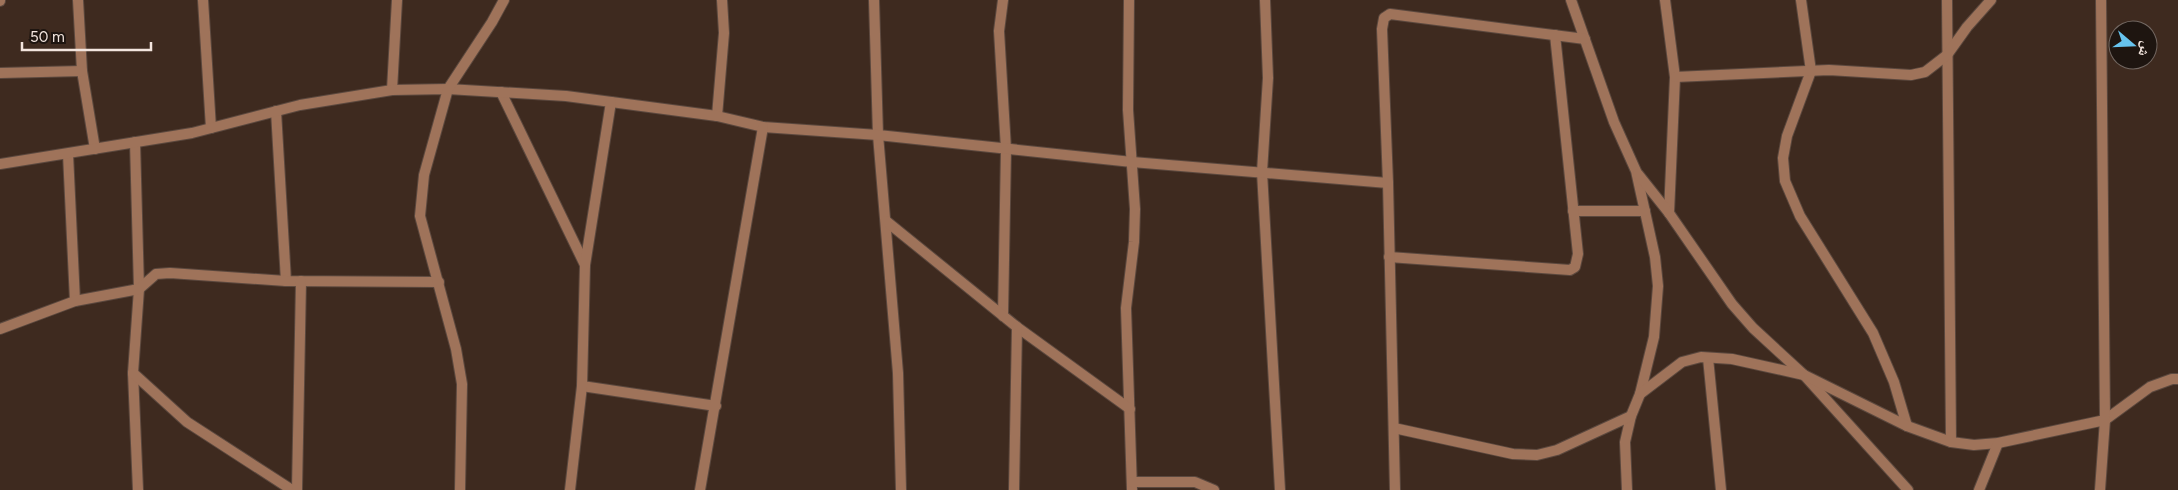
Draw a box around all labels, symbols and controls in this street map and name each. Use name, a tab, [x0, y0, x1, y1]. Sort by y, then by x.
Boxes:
scale bar	[22, 20, 151, 52]
north arrow	[2108, 20, 2158, 70]
text: 50 m	[30, 28, 65, 46]
text: ش	[2134, 39, 2155, 59]

